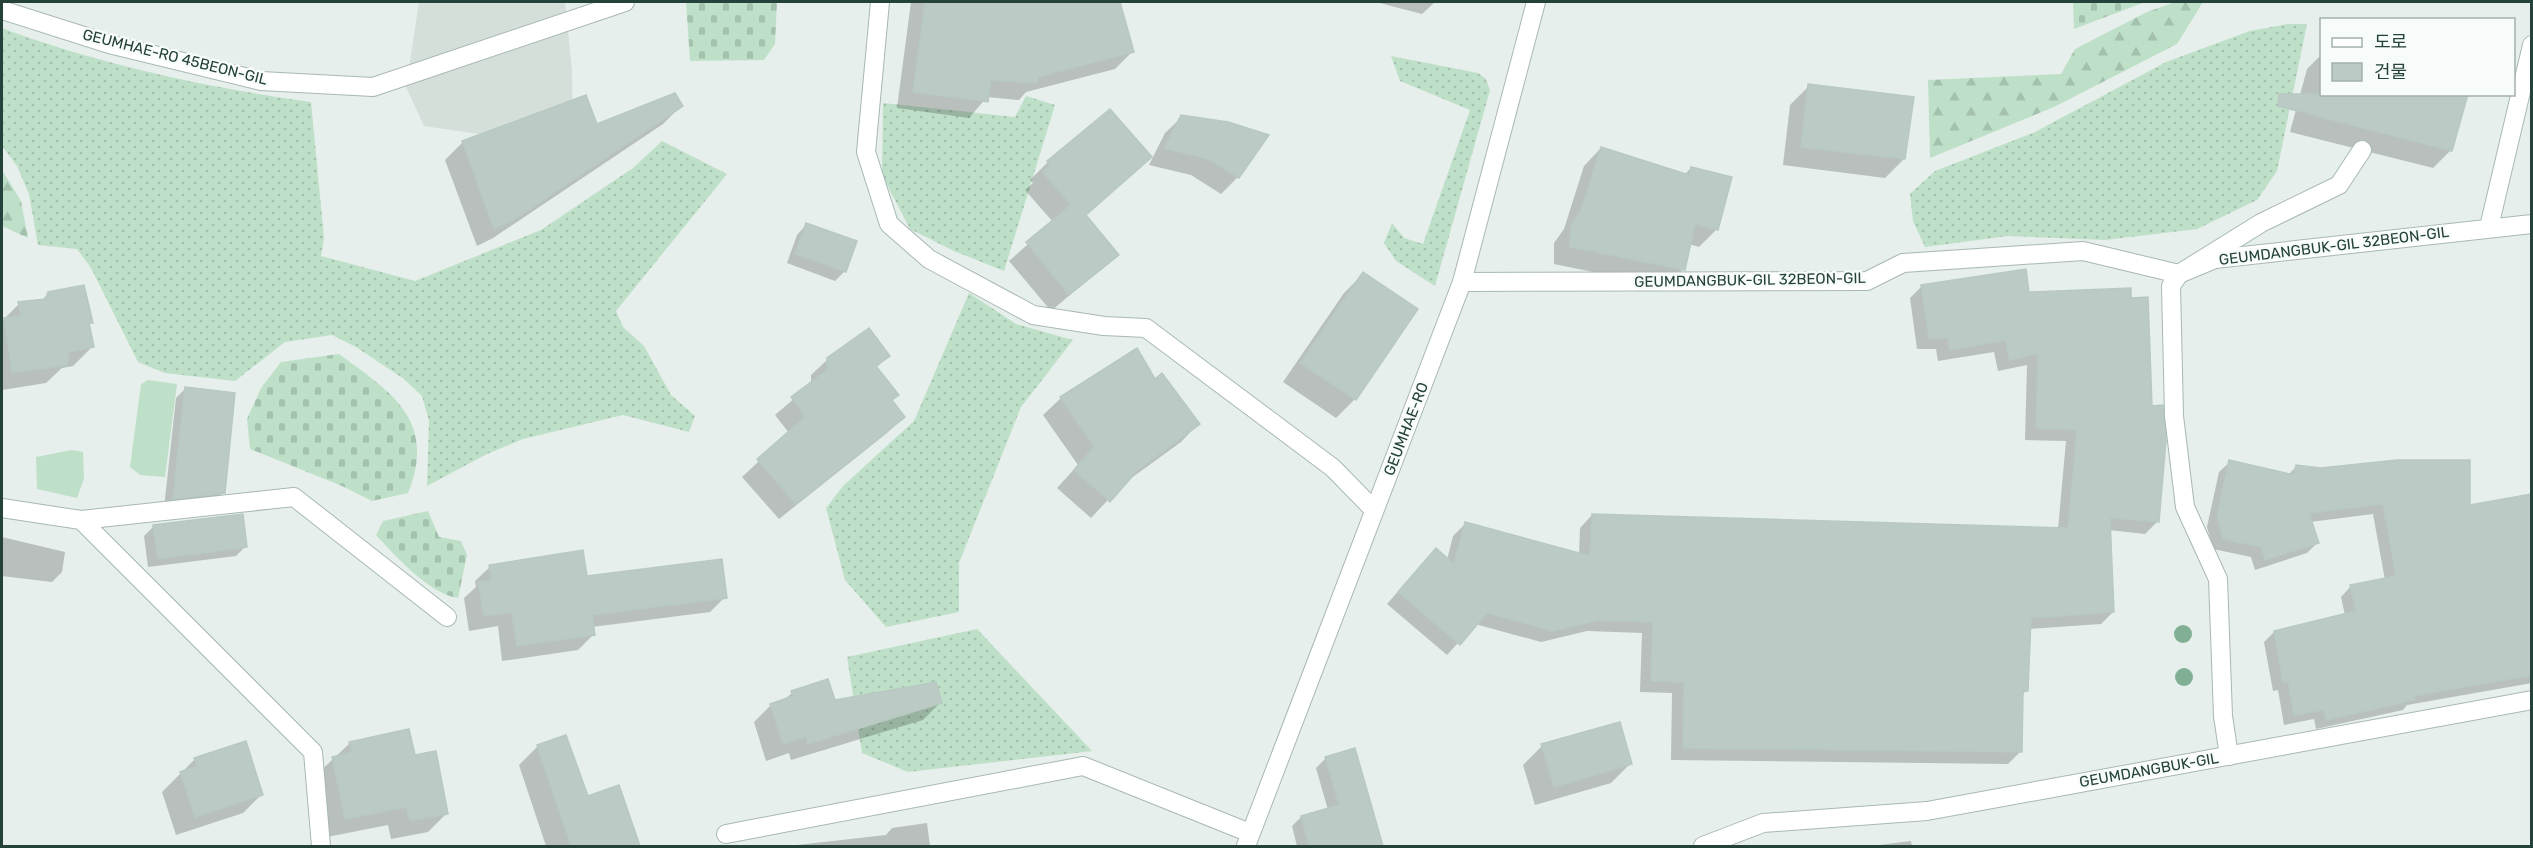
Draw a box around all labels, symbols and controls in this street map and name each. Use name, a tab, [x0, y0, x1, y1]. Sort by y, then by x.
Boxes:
legend	[2320, 18, 2515, 96]
street label: GEUMHAE-RO 45BEON-GIL	[81, 25, 270, 89]
text: 도로	[2374, 31, 2407, 53]
text: 건물	[2374, 61, 2407, 83]
street label: GEUMDANGBUK-GIL 32BEON-GIL	[2218, 223, 2451, 269]
street label: GEUMDANGBUK-GIL 32BEON-GIL	[1634, 269, 1867, 291]
street label: GEUMHAE-RO	[1380, 380, 1432, 478]
street label: GEUMDANGBUK-GIL	[2078, 749, 2221, 791]

